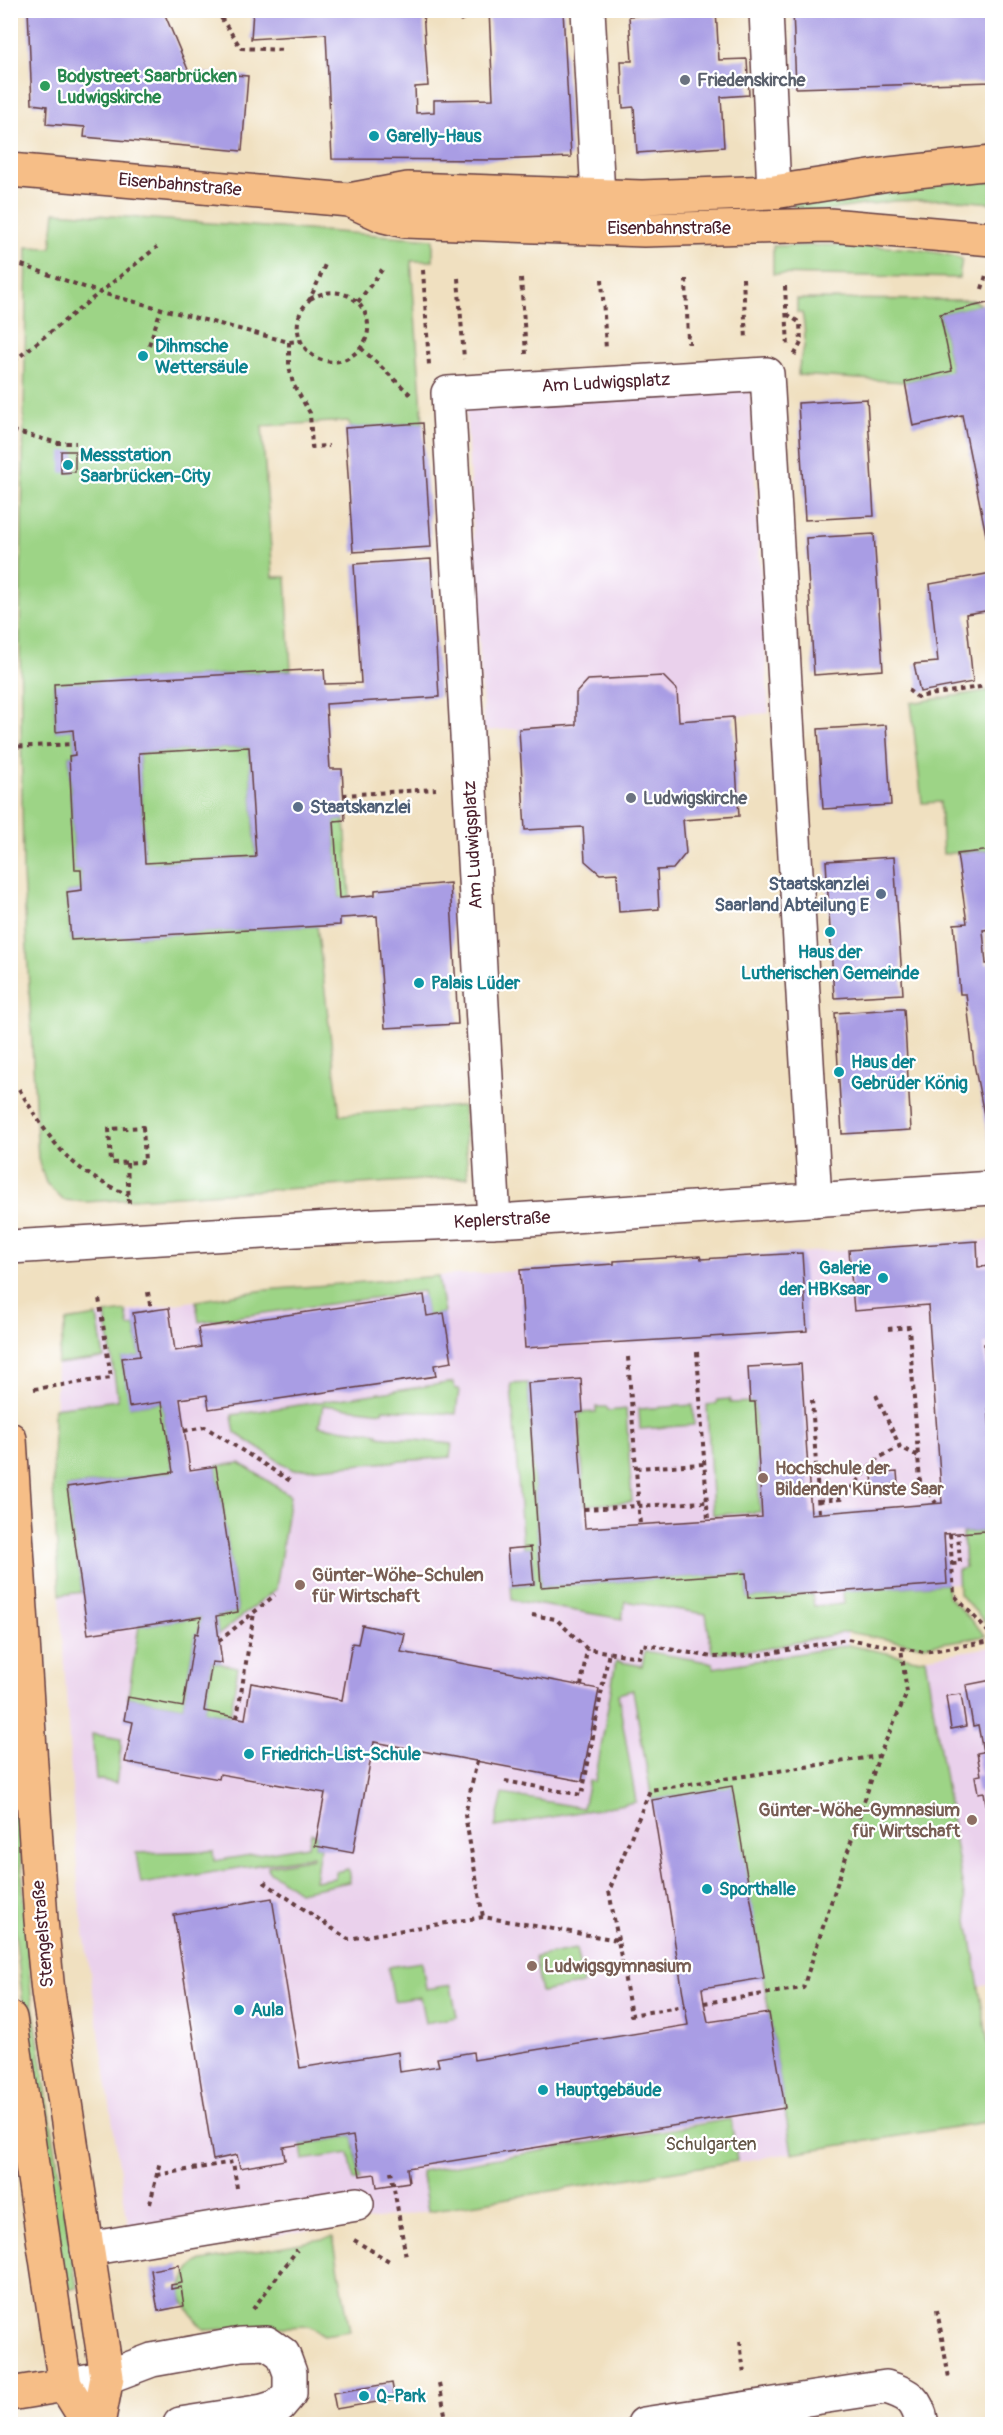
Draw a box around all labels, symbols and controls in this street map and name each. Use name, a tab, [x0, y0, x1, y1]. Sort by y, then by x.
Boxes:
place label: Bodystreet Saarbrücken Ludwigskirche	[57, 65, 237, 109]
place label: Friedenskirche	[697, 69, 806, 92]
marker: Friedenskirche	[678, 73, 692, 87]
marker: Bodystreet Saarbrücken Ludwigskirche	[38, 79, 52, 93]
place label: Garelly-Haus	[386, 125, 483, 148]
marker: Garelly-Haus	[367, 129, 381, 143]
street label: Eisenbahnstraße	[117, 168, 243, 202]
street label: Eisenbahnstraße	[607, 217, 731, 240]
place label: Dihmsche Wettersäule	[155, 335, 249, 379]
marker: Dihmsche Wettersäule	[136, 349, 150, 363]
street label: Am Ludwigsplatz	[541, 368, 671, 398]
place label: Messstation Saarbrücken-City	[80, 444, 211, 488]
marker: Messstation Saarbrücken-City	[61, 458, 75, 472]
street label: Am Ludwigsplatz	[458, 780, 488, 910]
place label: Ludwigskirche	[643, 787, 748, 810]
marker: Ludwigskirche	[624, 791, 638, 805]
place label: Staatskanzlei	[310, 796, 411, 819]
marker: Staatskanzlei	[291, 800, 305, 814]
place label: Staatskanzlei Saarland Abteilung E	[715, 873, 870, 917]
marker: Staatskanzlei Saarland Abteilung E	[874, 887, 888, 901]
marker: Haus der Lutherischen Gemeinde	[823, 925, 837, 939]
place label: Haus der Lutherischen Gemeinde	[741, 941, 920, 985]
place label: Palais Lüder	[431, 972, 521, 995]
marker: Palais Lüder	[412, 976, 426, 990]
place label: Haus der Gebrüder König	[851, 1051, 968, 1095]
marker: Haus der Gebrüder König	[832, 1065, 846, 1079]
street label: Keplerstraße	[453, 1206, 551, 1234]
place label: Galerie der HBKsaar	[779, 1257, 872, 1301]
marker: Galerie der HBKsaar	[876, 1271, 890, 1285]
place label: Hochschule der Bildenden Künste Saar	[775, 1457, 944, 1501]
marker: Hochschule der Bildenden Künste Saar	[756, 1471, 770, 1485]
place label: Günter-Wöhe-Schulen für Wirtschaft	[312, 1564, 484, 1608]
marker: Günter-Wöhe-Schulen für Wirtschaft	[293, 1578, 307, 1592]
place label: Friedrich-List-Schule	[261, 1743, 422, 1766]
marker: Friedrich-List-Schule	[242, 1747, 256, 1761]
place label: Günter-Wöhe-Gymnasium für Wirtschaft	[758, 1799, 961, 1843]
marker: Günter-Wöhe-Gymnasium für Wirtschaft	[965, 1813, 979, 1827]
place label: Sporthalle	[719, 1878, 797, 1901]
street label: Stengelstraße	[27, 1879, 59, 1989]
marker: Sporthalle	[700, 1882, 714, 1896]
place label: Ludwigsgymnasium	[544, 1955, 692, 1978]
marker: Ludwigsgymnasium	[525, 1959, 539, 1973]
place label: Aula	[251, 1999, 284, 2022]
marker: Aula	[232, 2003, 246, 2017]
place label: Hauptgebäude	[555, 2079, 663, 2102]
marker: Hauptgebäude	[536, 2083, 550, 2097]
park label: Schulgarten	[665, 2133, 757, 2156]
place label: Q-Park	[376, 2385, 426, 2408]
marker: Q-Park	[357, 2389, 371, 2403]

